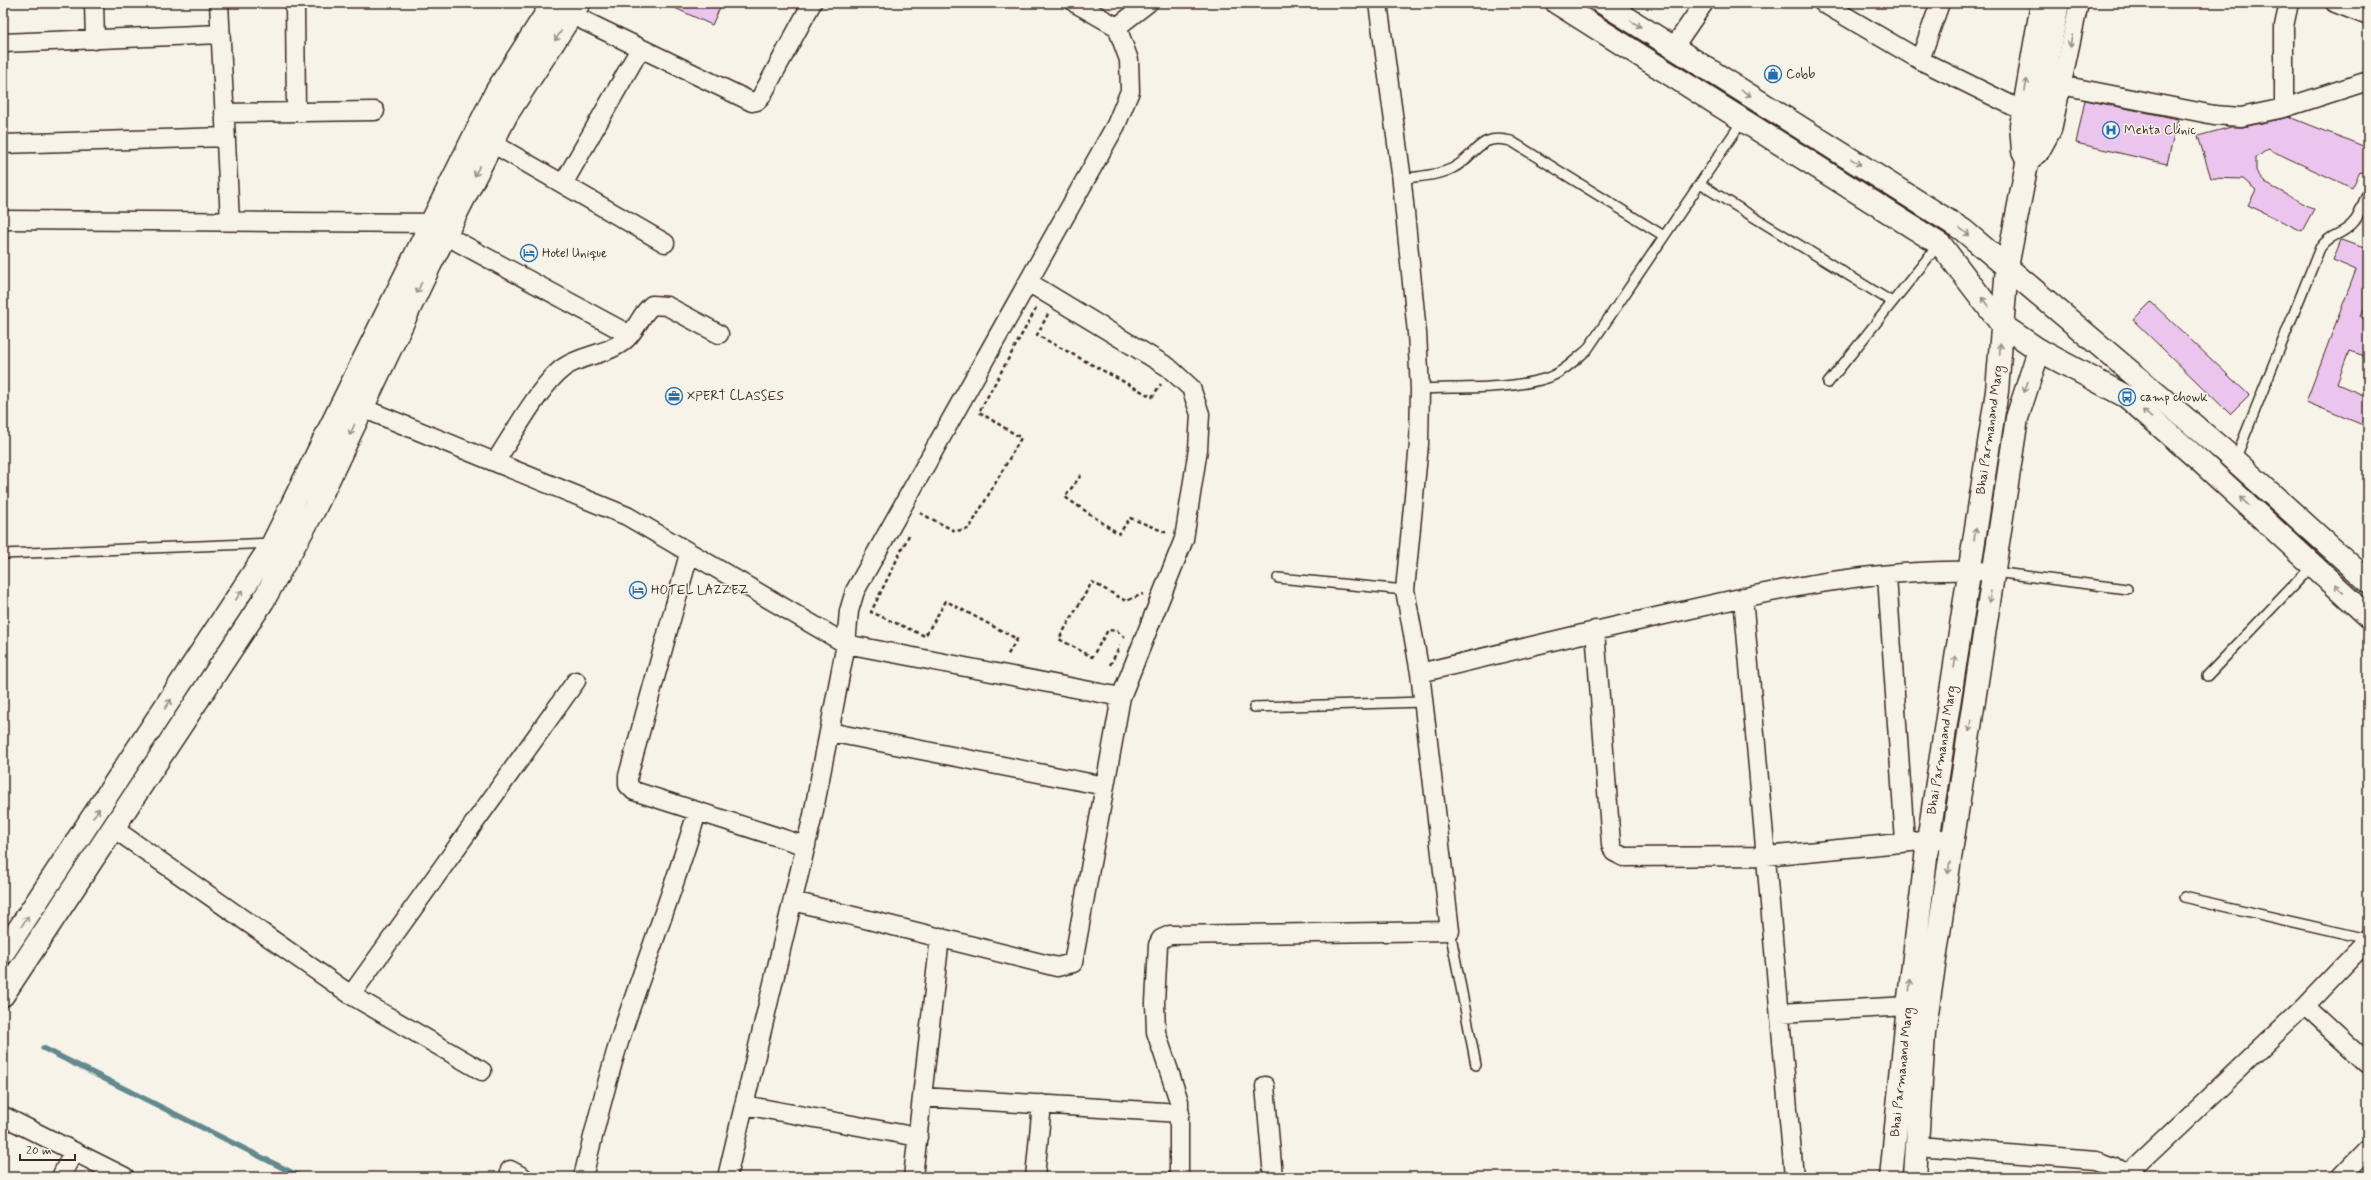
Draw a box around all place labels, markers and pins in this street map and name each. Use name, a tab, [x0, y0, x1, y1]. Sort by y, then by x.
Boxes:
shop icon: Cobb	[1763, 64, 1783, 84]
place label: Cobb	[1786, 66, 1815, 83]
hospital icon: Mehta Clinic	[2101, 120, 2121, 140]
place label: Mehta Clinic	[2124, 122, 2196, 139]
hotel icon: Hotel Unique	[519, 243, 539, 263]
place label: Hotel Unique	[542, 245, 607, 262]
office icon: XPERT CLASSES	[664, 386, 684, 406]
bus stop icon: camp chowk	[2117, 387, 2137, 407]
place label: XPERT CLASSES	[687, 388, 785, 405]
place label: camp chowk	[2140, 389, 2208, 406]
hotel icon: HOTEL LAZZEZ	[628, 580, 648, 600]
place label: HOTEL LAZZEZ	[651, 582, 749, 599]

